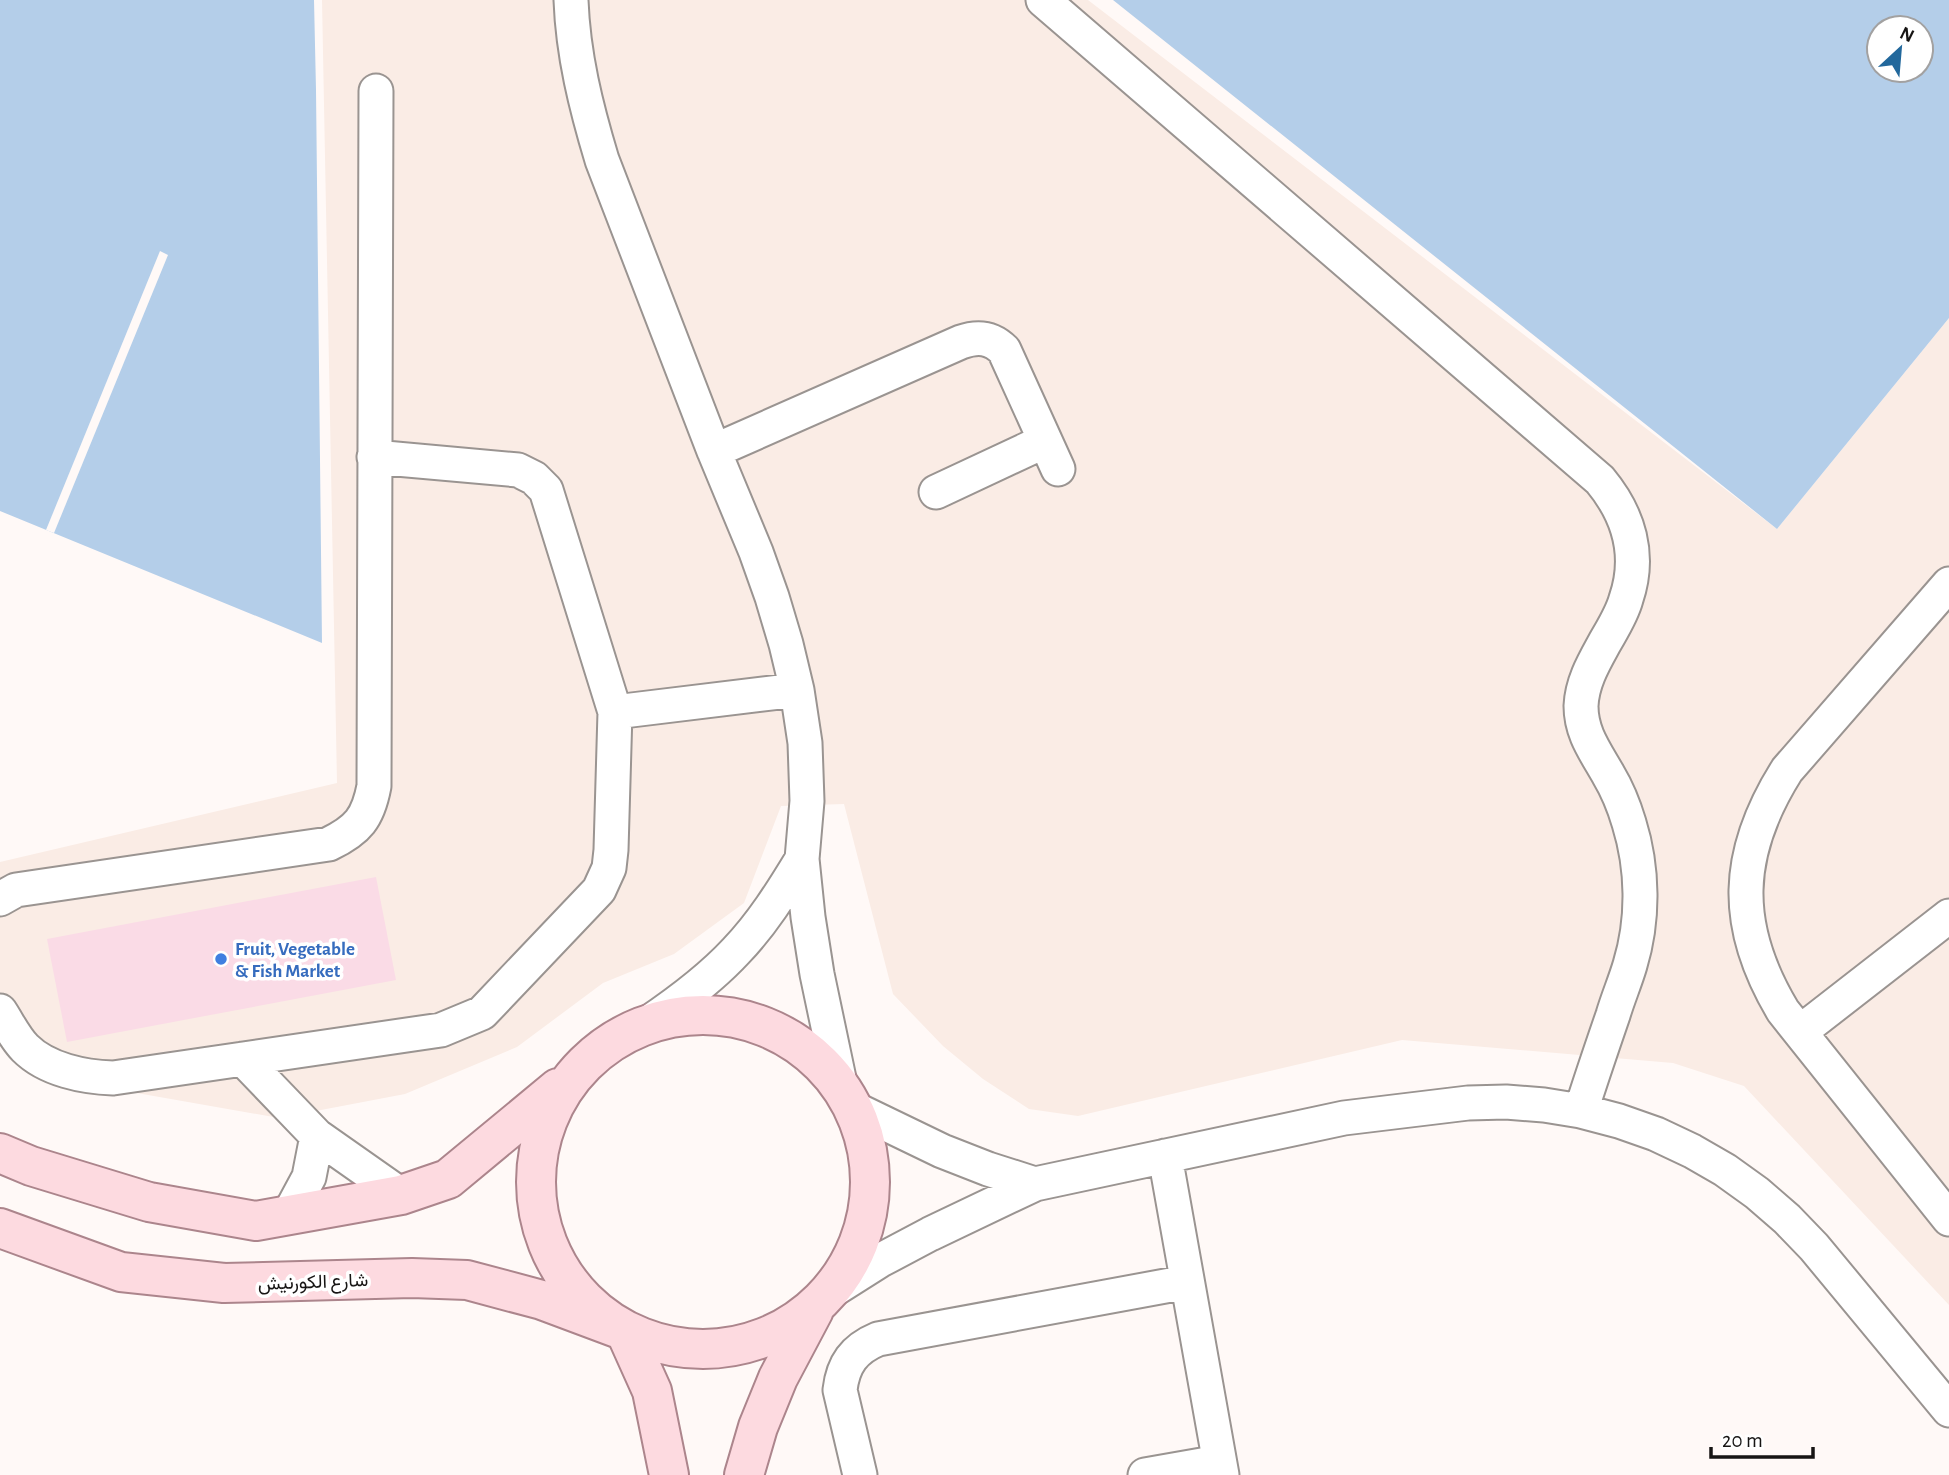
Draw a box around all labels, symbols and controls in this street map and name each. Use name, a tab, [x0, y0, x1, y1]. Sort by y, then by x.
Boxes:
north arrow	[1865, 14, 1935, 84]
text: N	[1897, 24, 1917, 47]
place label: Fruit, Vegetable & Fish Market	[235, 940, 355, 981]
marker: Fruit, Vegetable & Fish Market	[213, 951, 229, 967]
street label: شارع الكورنيش	[258, 1271, 369, 1296]
scale bar	[1711, 1416, 1812, 1460]
text: 20 m	[1722, 1430, 1763, 1451]

